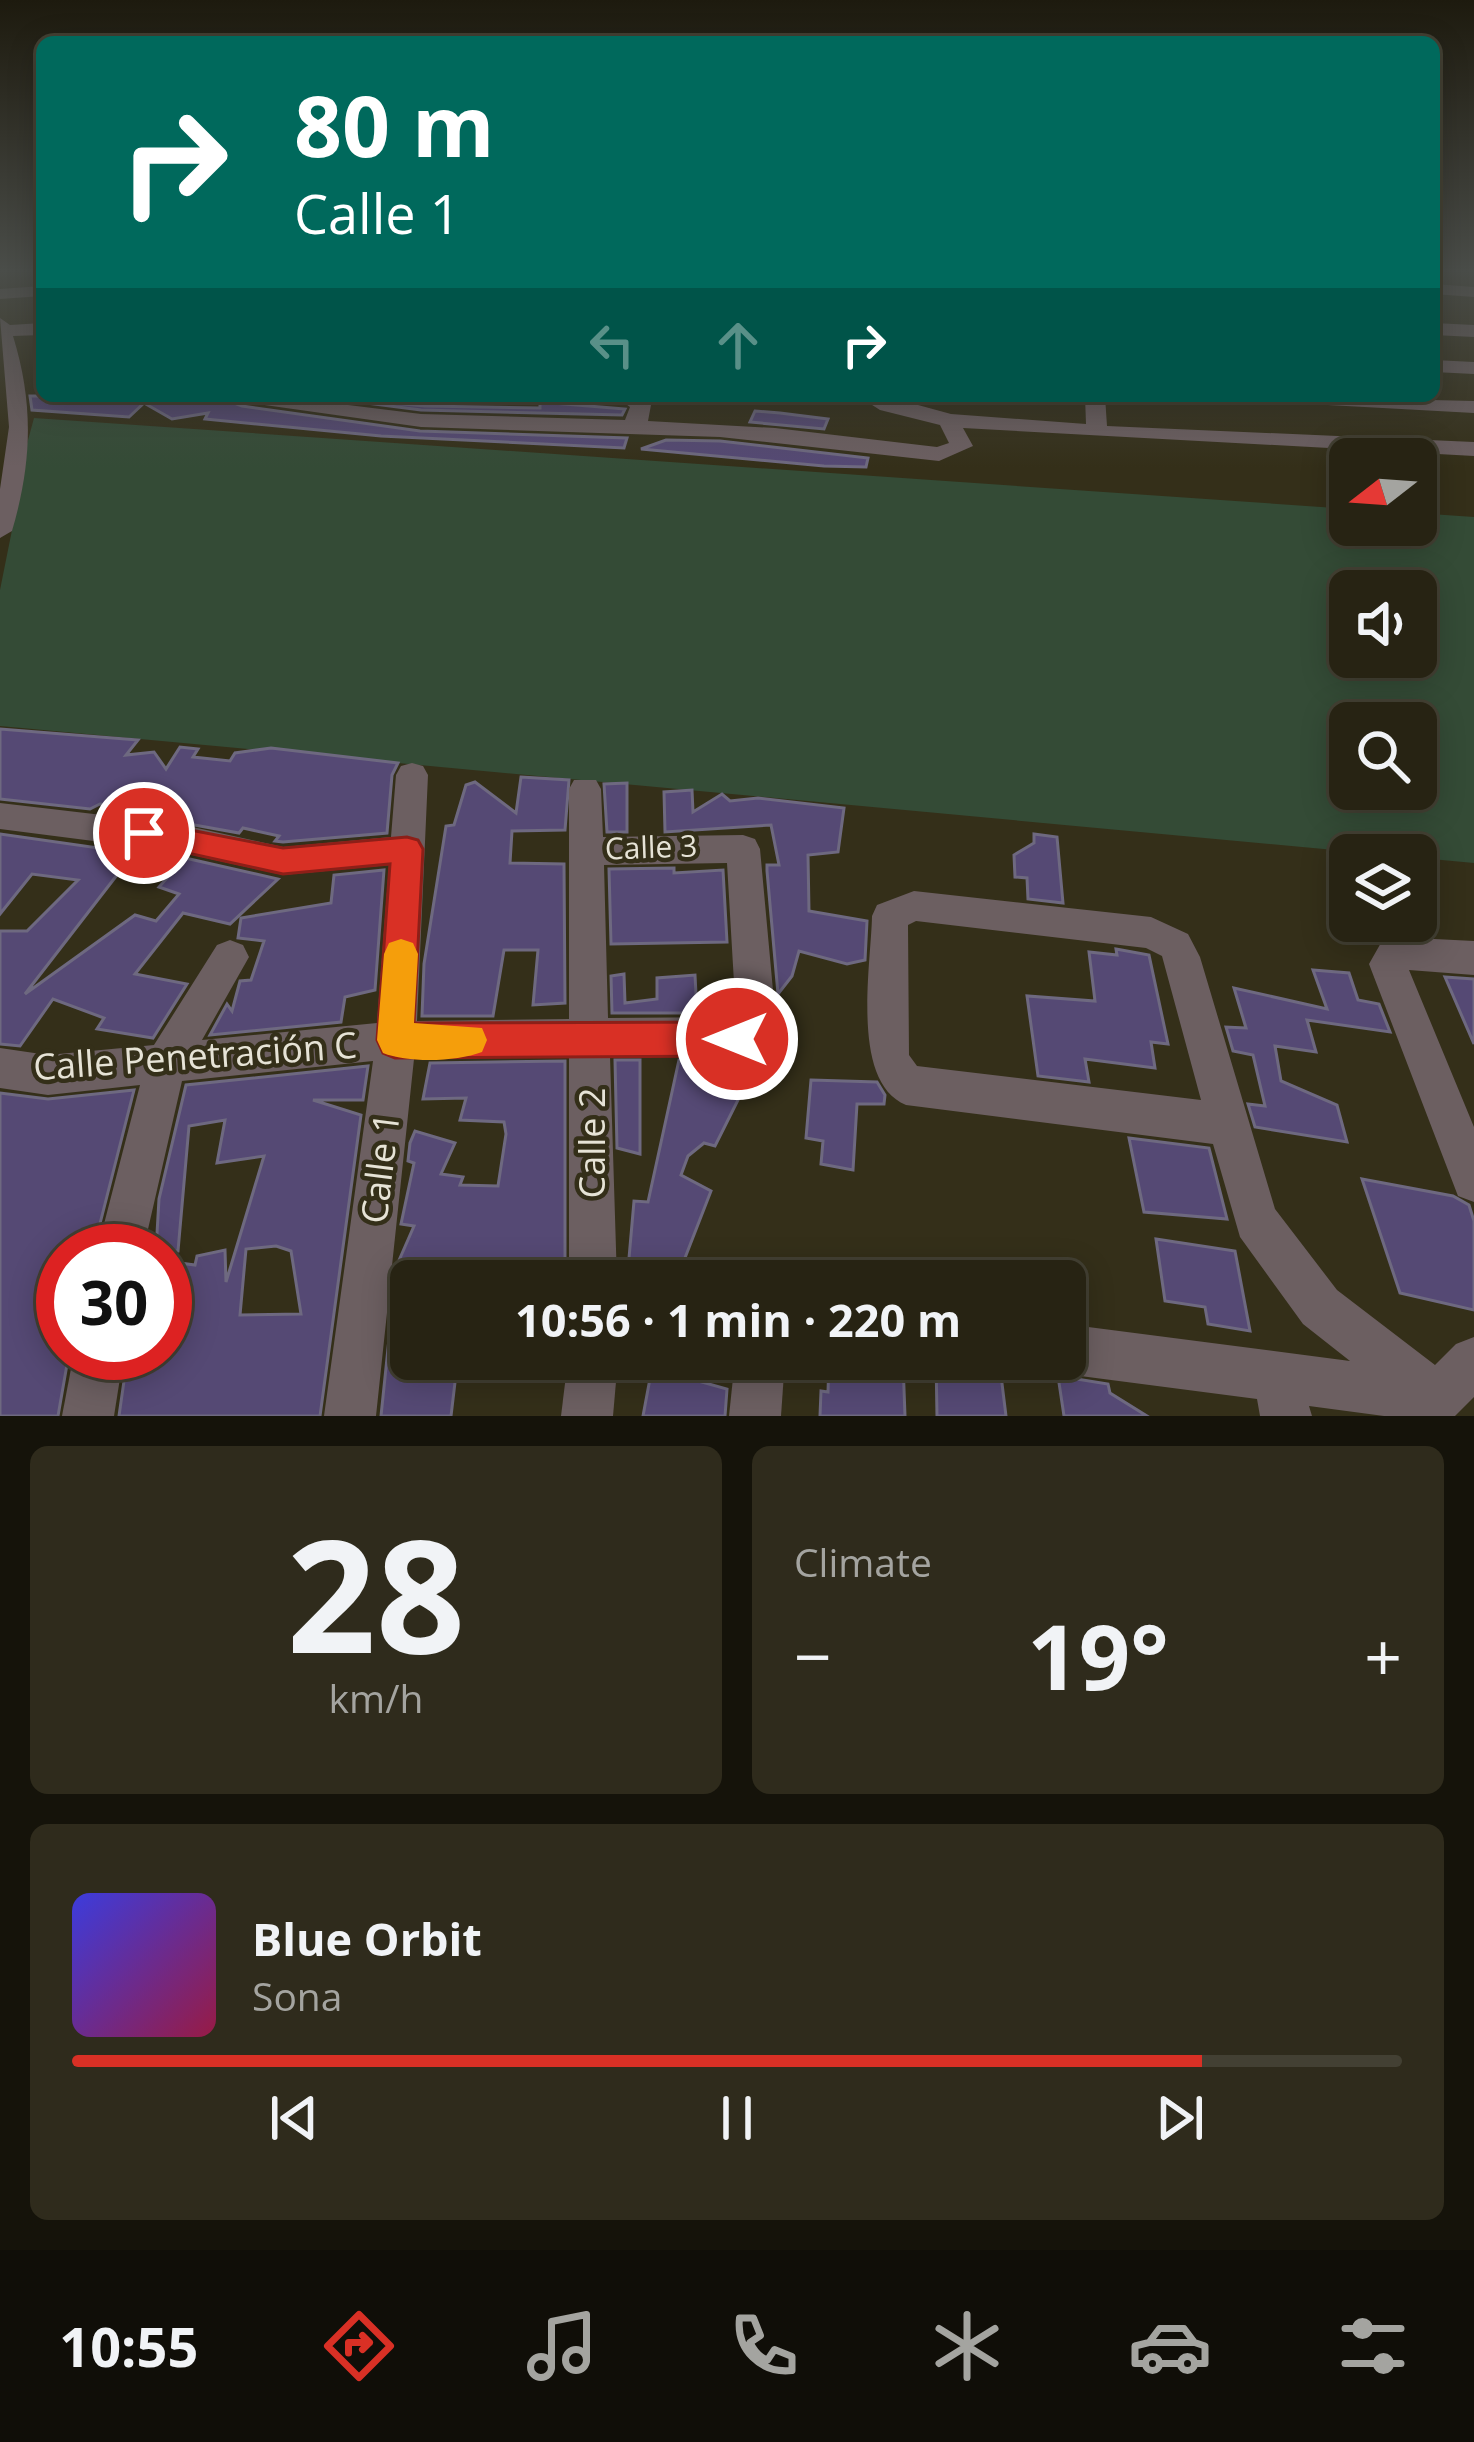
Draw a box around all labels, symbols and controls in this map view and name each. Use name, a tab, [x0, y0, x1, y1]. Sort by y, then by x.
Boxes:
text: 80 m	[294, 67, 494, 182]
icon: right	[96, 84, 252, 240]
text: Calle 1	[294, 176, 461, 250]
icon: left	[579, 312, 645, 378]
icon: ahead	[705, 312, 771, 378]
icon: right	[831, 312, 897, 378]
north arrow	[1329, 438, 1437, 546]
map controls	[1329, 438, 1437, 942]
button: sound	[1329, 570, 1437, 678]
button: search	[1329, 702, 1437, 810]
pin	[93, 782, 195, 884]
icon: arrive	[111, 800, 177, 866]
street label: Calle 3	[604, 824, 698, 869]
button: layers	[1329, 834, 1437, 942]
position arrow	[674, 976, 800, 1102]
street label: Calle Penetración C	[32, 1020, 358, 1091]
street label: Calle 2	[567, 1087, 616, 1199]
street label: Calle 1	[348, 1110, 411, 1226]
speed limit sign: 30	[36, 1224, 192, 1380]
text: 10:56 · 1 min · 220 m	[515, 1289, 961, 1350]
text: 28	[287, 1486, 465, 1699]
text: Climate	[794, 1535, 932, 1588]
text: 19°	[1027, 1594, 1169, 1716]
text: −	[794, 1610, 832, 1700]
text: +	[1364, 1610, 1402, 1700]
text: km/h	[329, 1671, 423, 1724]
text: Blue Orbit	[252, 1908, 482, 1969]
text: Sona	[252, 1969, 342, 2022]
icon: previous	[261, 2085, 327, 2151]
icon: pause	[704, 2085, 770, 2151]
icon: next	[1147, 2085, 1213, 2151]
icon: directions	[317, 2304, 401, 2388]
icon: music	[520, 2304, 604, 2388]
icon: phone	[722, 2304, 806, 2388]
icon: climate	[925, 2304, 1009, 2388]
icon: car	[1128, 2304, 1212, 2388]
icon: filters	[1331, 2304, 1415, 2388]
text: 10:55	[59, 2309, 198, 2383]

